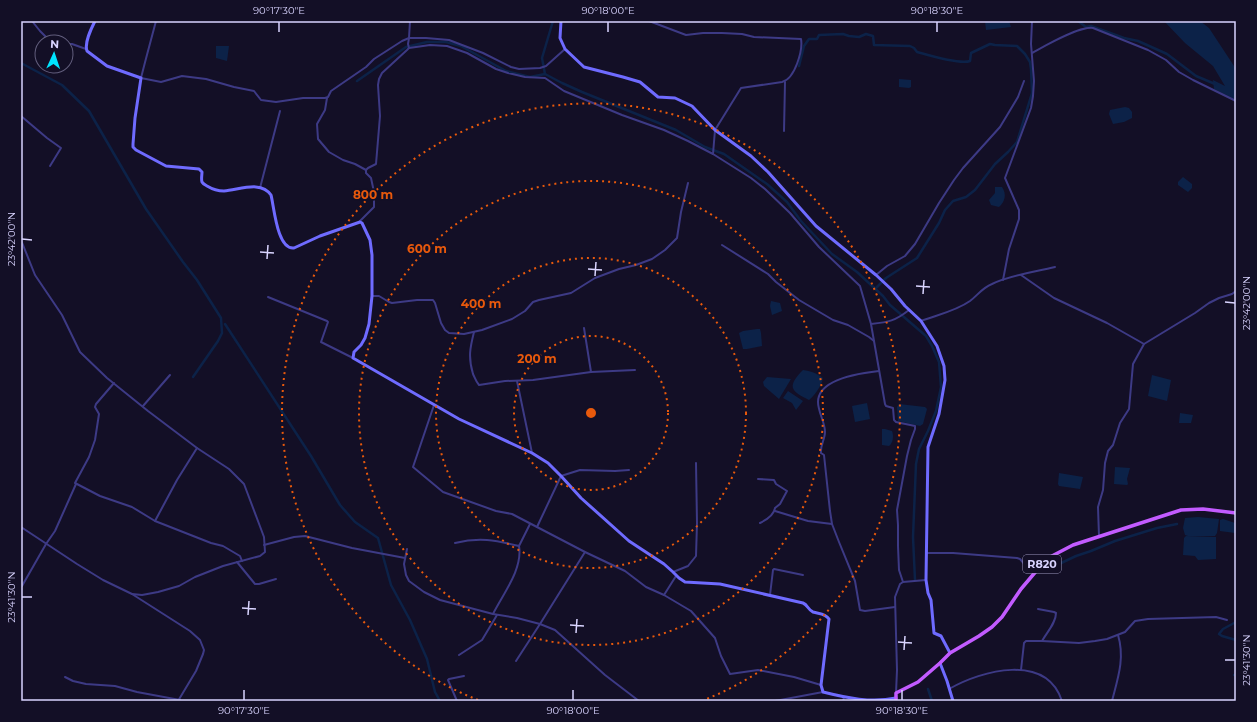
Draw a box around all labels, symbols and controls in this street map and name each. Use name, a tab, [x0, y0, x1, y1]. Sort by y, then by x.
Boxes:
text: 90°17'30"E	[253, 4, 305, 17]
text: 90°18'00"E	[581, 4, 635, 17]
text: 90°18'30"E	[911, 4, 963, 17]
north arrow	[34, 34, 74, 74]
text: N	[50, 37, 59, 51]
text: 800 m	[353, 187, 393, 202]
text: 23°42'00"N	[5, 212, 18, 266]
text: 600 m	[407, 241, 447, 256]
text: 23°42'00"N	[1240, 276, 1253, 330]
text: 400 m	[461, 296, 501, 311]
text: 200 m	[517, 351, 557, 366]
centre of rings	[584, 406, 598, 420]
road number: R820	[1023, 555, 1061, 573]
text: 23°41'30"N	[5, 571, 18, 623]
text: 23°41'30"N	[1240, 634, 1253, 686]
text: 90°17'30"E	[218, 704, 270, 717]
text: 90°18'00"E	[546, 704, 600, 717]
text: 90°18'30"E	[876, 704, 928, 717]

